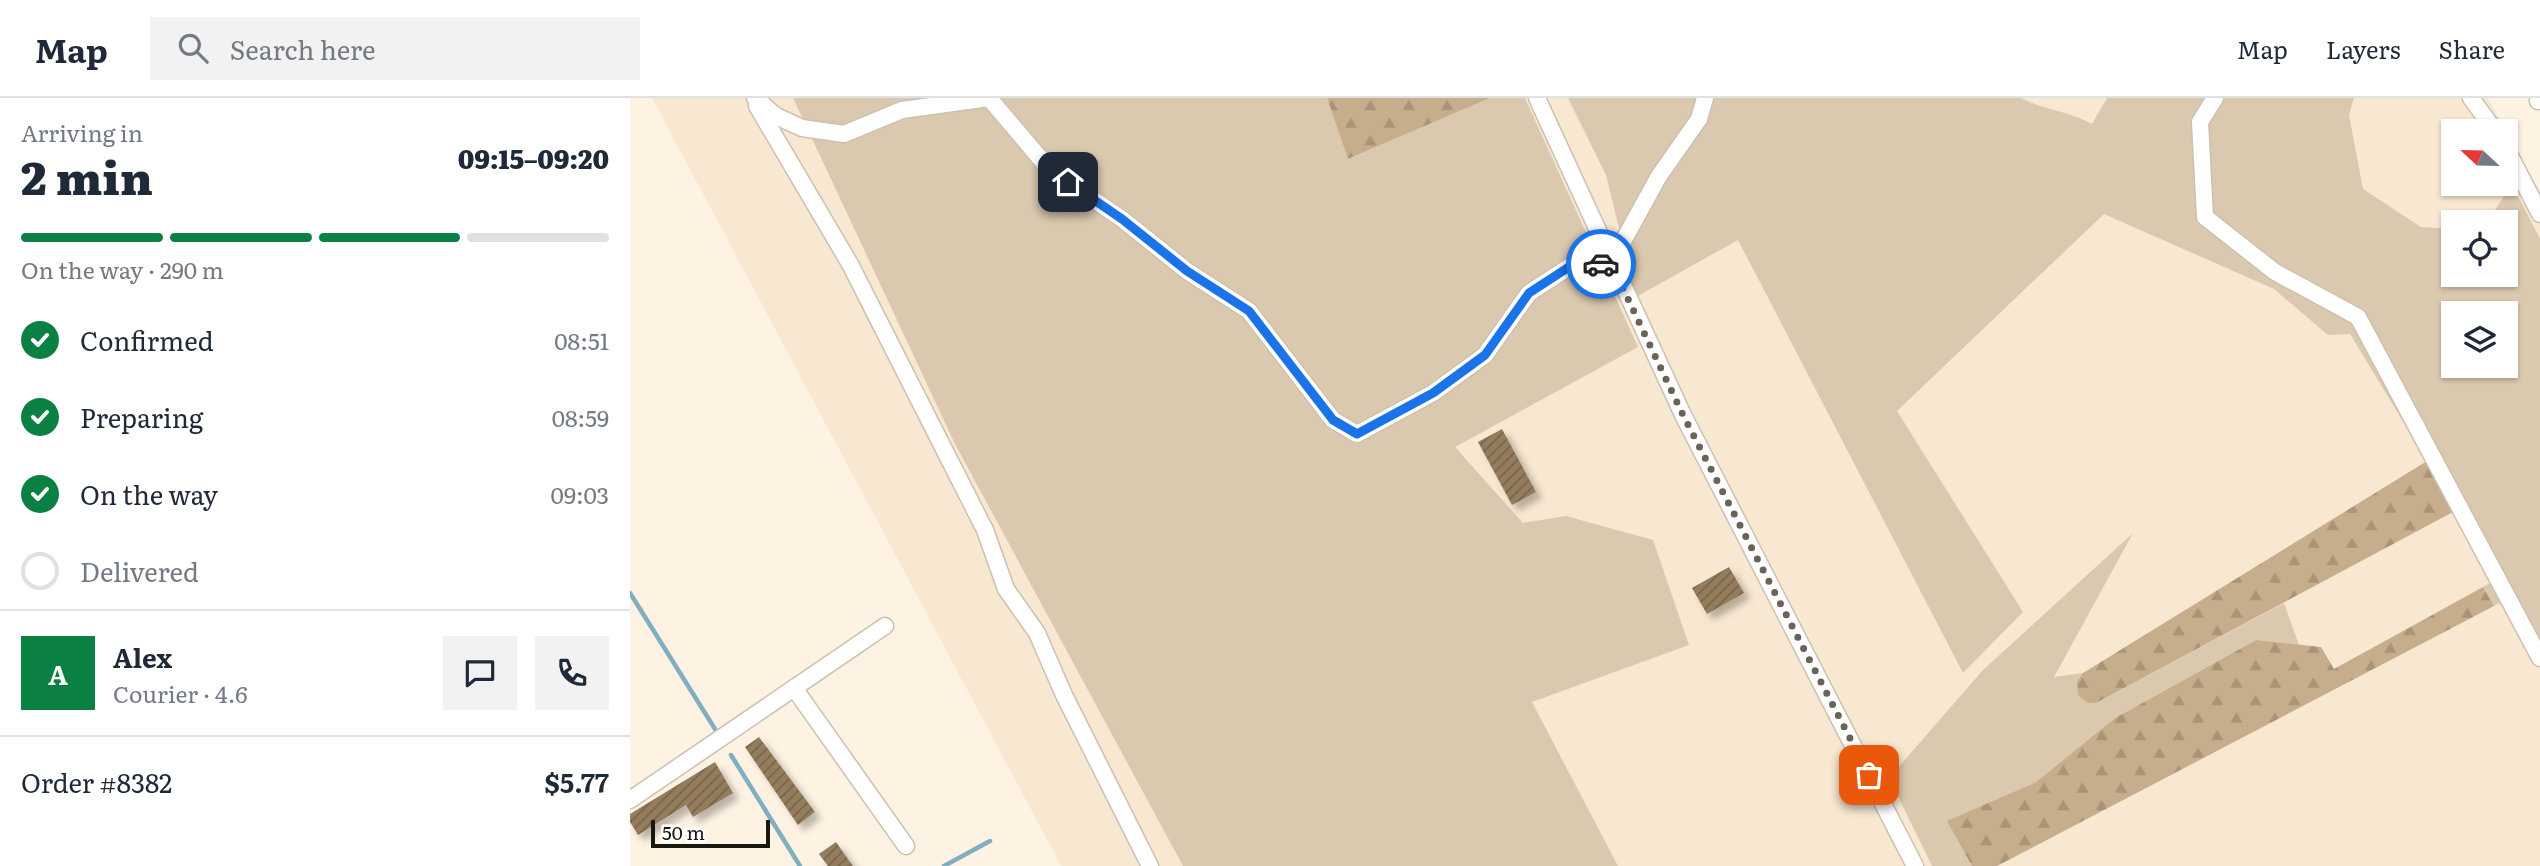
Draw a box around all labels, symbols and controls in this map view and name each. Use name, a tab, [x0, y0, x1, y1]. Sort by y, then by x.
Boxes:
search box	[150, 17, 640, 80]
text: Map	[35, 24, 108, 73]
icon: search	[174, 29, 212, 67]
text: Search here	[230, 29, 376, 68]
text: Map	[2237, 31, 2288, 66]
text: Layers	[2326, 31, 2400, 66]
text: Share	[2438, 31, 2505, 66]
text: Arriving in	[21, 115, 143, 149]
north arrow	[2441, 119, 2518, 196]
map controls	[2441, 119, 2518, 378]
text: 09:15–09:20	[458, 138, 609, 177]
text: 2 min	[21, 141, 153, 209]
pin	[1038, 152, 1098, 212]
icon: home	[1049, 163, 1087, 201]
button: locate	[2441, 210, 2518, 287]
courier	[1566, 229, 1636, 299]
icon: car	[1582, 245, 1620, 283]
text: On the way · 290 m	[21, 252, 224, 286]
button: layers	[2441, 301, 2518, 378]
text: Confirmed	[80, 320, 214, 359]
icon: check	[21, 321, 59, 359]
text: 08:51	[554, 323, 609, 357]
text: Preparing	[80, 397, 203, 436]
icon: check	[21, 398, 59, 436]
text: 08:59	[552, 400, 609, 434]
text: On the way	[80, 474, 218, 513]
icon: check	[21, 475, 59, 513]
text: 09:03	[551, 477, 609, 511]
text: Delivered	[80, 551, 199, 590]
button: chat	[443, 636, 517, 710]
button: phone	[535, 636, 609, 710]
text: Alex	[113, 637, 172, 676]
text: A	[48, 654, 68, 693]
text: Courier · 4.6	[113, 676, 248, 710]
pin	[1839, 745, 1899, 805]
icon: bag	[1850, 756, 1888, 794]
text: Order #8382	[21, 762, 172, 801]
text: $5.77	[545, 762, 609, 801]
scale bar	[651, 817, 770, 849]
text: 50 m	[662, 818, 705, 846]

